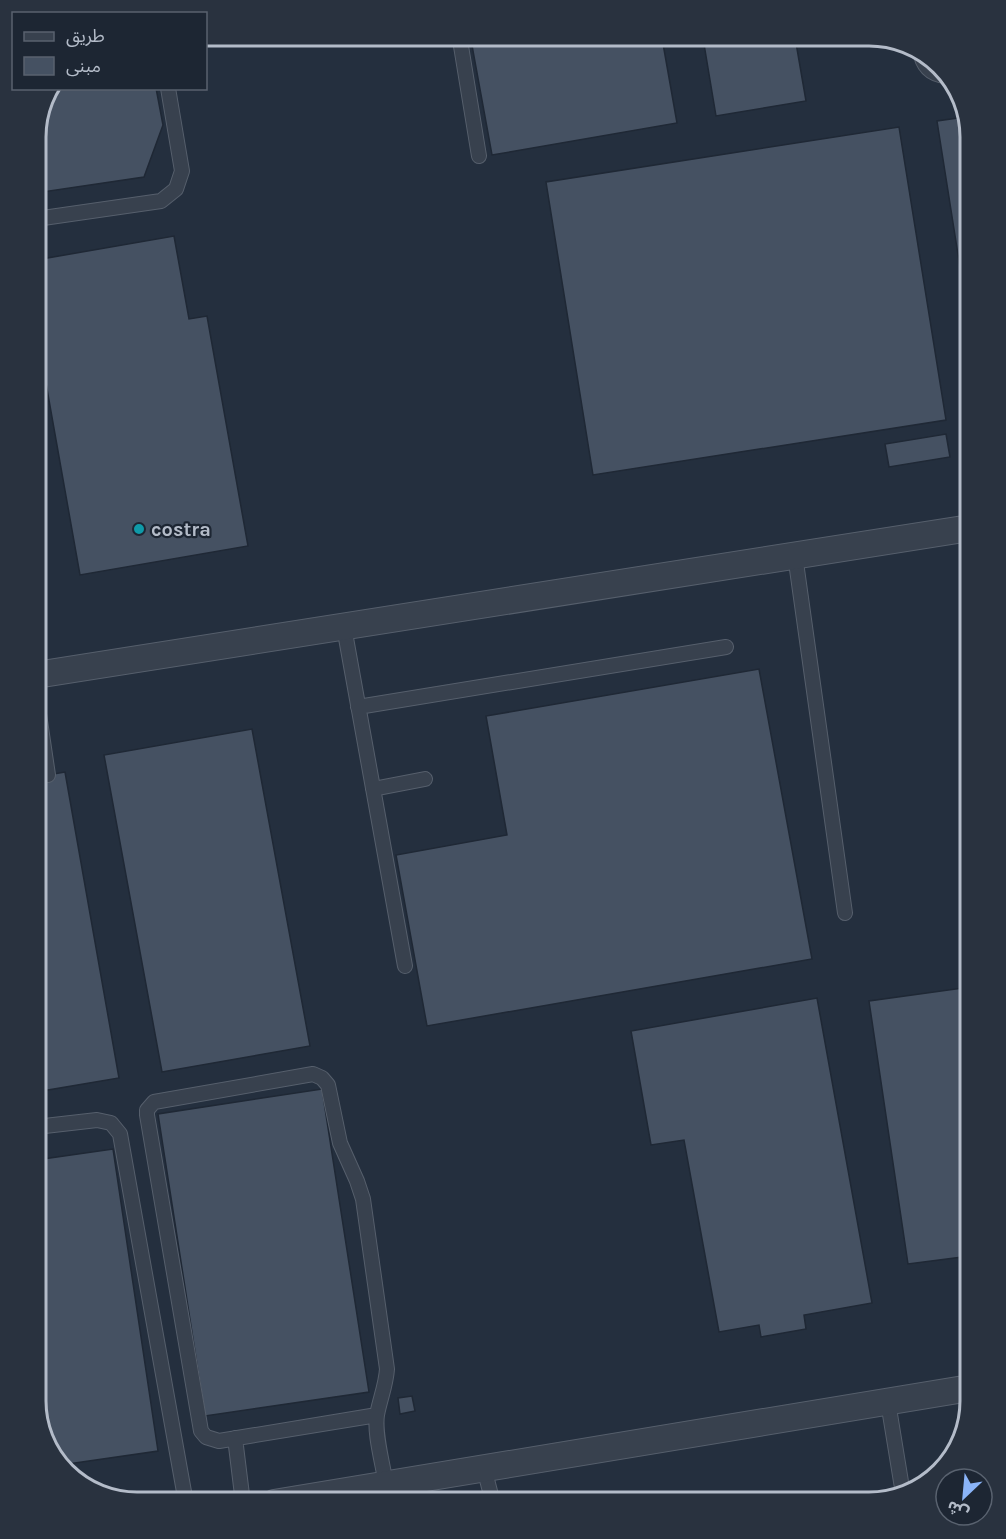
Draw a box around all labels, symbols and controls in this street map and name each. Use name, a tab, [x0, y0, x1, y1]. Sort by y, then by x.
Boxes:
legend	[12, 12, 207, 90]
text: طريق	[66, 25, 105, 47]
text: مبنى	[66, 55, 101, 77]
place label: costra	[151, 518, 211, 541]
marker: costra	[132, 522, 146, 536]
north arrow	[934, 1467, 994, 1527]
text: ش	[944, 1497, 972, 1523]

